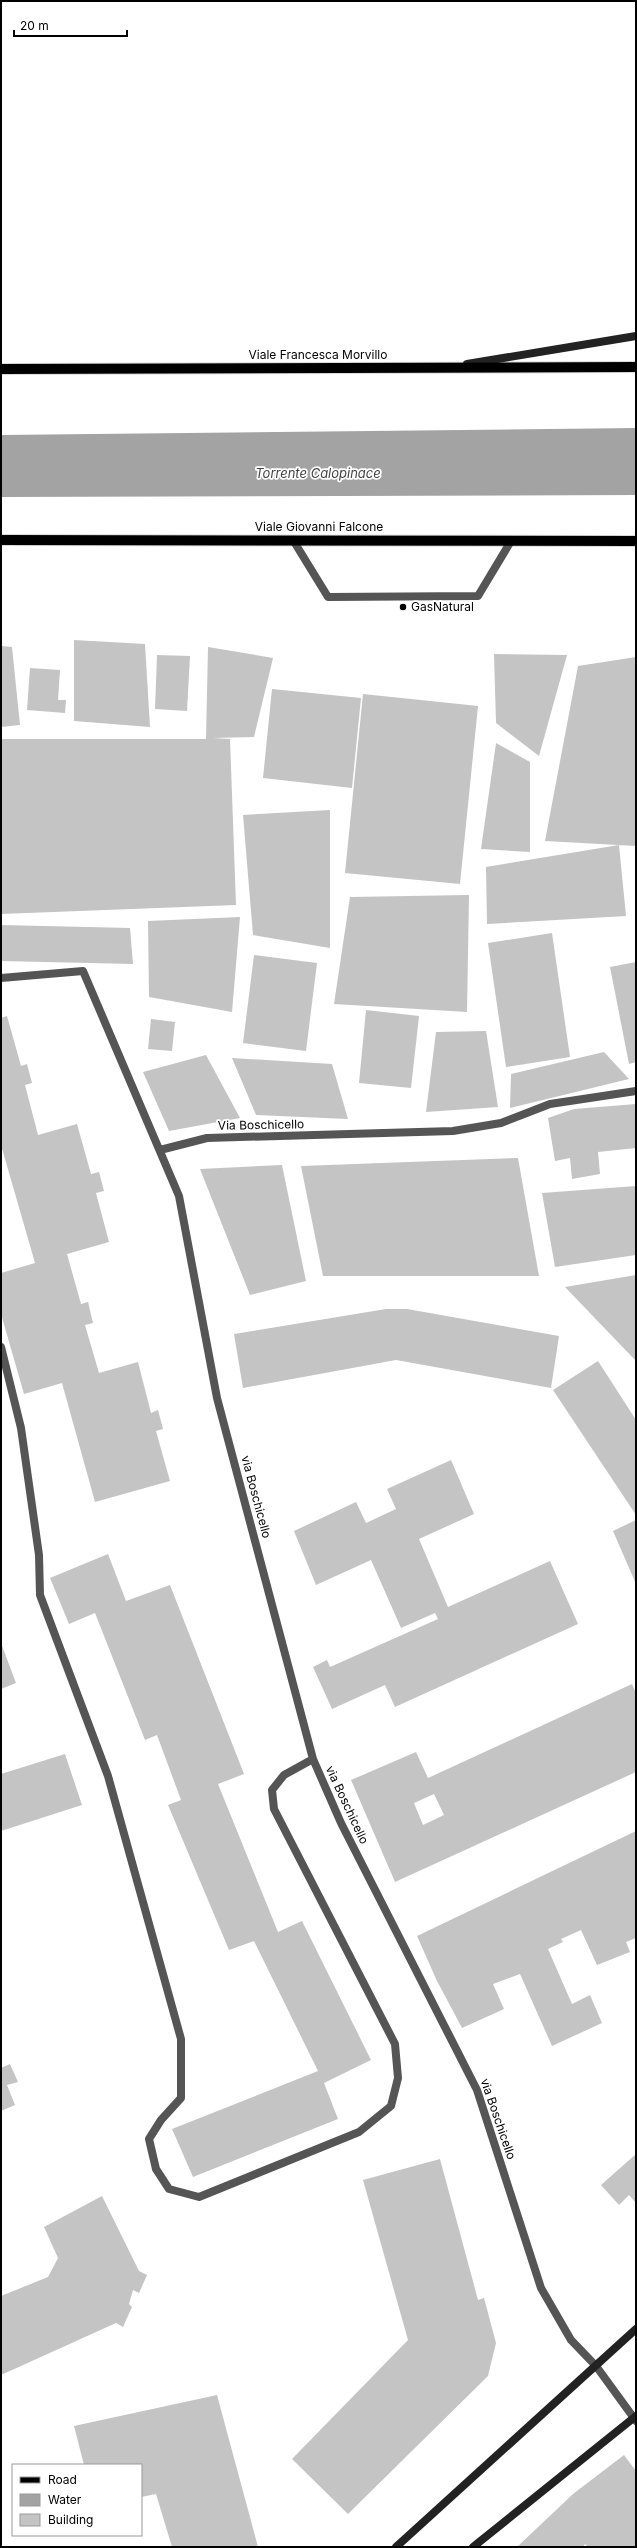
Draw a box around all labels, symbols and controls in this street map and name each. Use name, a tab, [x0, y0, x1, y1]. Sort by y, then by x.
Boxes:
scale bar	[14, 12, 127, 38]
text: 20 m	[20, 18, 49, 33]
street label: Viale Francesca Morvillo	[249, 347, 387, 362]
water label: Torrente Calopinace	[255, 465, 381, 481]
street label: Viale Giovanni Falcone	[255, 519, 383, 534]
place label: GasNatural	[411, 599, 474, 614]
marker: GasNatural	[398, 602, 408, 612]
street label: Via Boschicello	[218, 1116, 304, 1133]
street label: via Boschicello	[238, 1454, 275, 1540]
street label: via Boschicello	[323, 1763, 372, 1846]
street label: via Boschicello	[478, 2076, 519, 2161]
legend	[12, 2464, 142, 2536]
text: Road	[48, 2472, 77, 2487]
text: Water	[48, 2492, 82, 2507]
text: Building	[48, 2512, 93, 2527]

